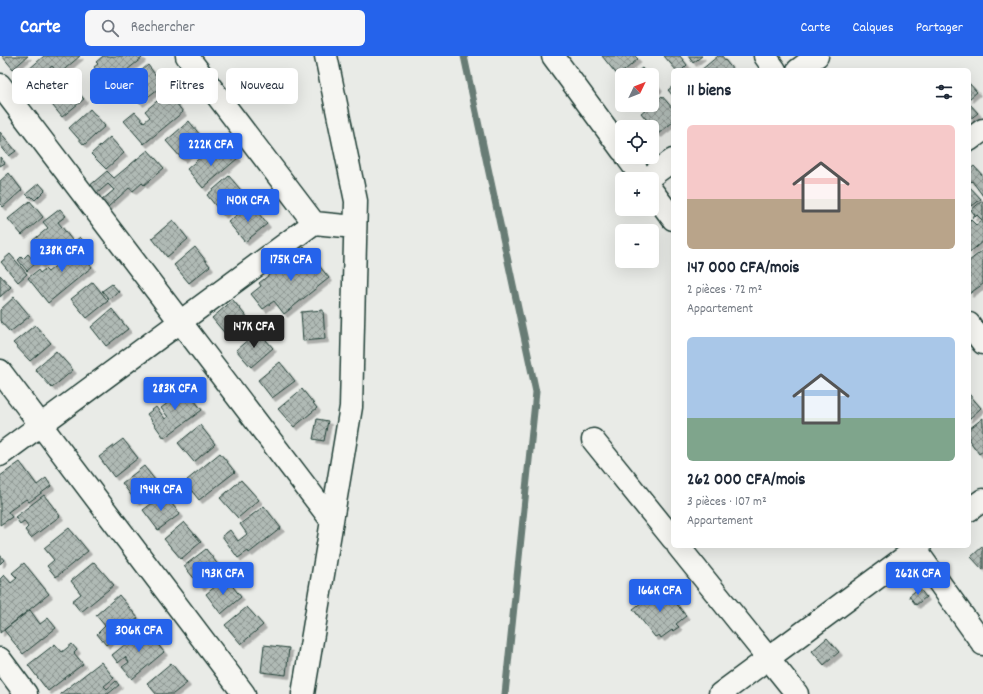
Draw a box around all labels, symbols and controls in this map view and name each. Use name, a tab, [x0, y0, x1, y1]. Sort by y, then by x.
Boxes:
search box	[85, 10, 365, 46]
text: Carte	[20, 15, 61, 42]
icon: search	[99, 17, 121, 39]
text: Rechercher	[131, 17, 195, 39]
text: Carte	[801, 18, 831, 38]
text: Calques	[853, 18, 894, 38]
text: Partager	[916, 18, 963, 38]
chip: Acheter	[12, 68, 82, 104]
chip: Louer	[90, 68, 148, 104]
chip: Filtres	[156, 68, 218, 104]
chip: Nouveau	[226, 68, 298, 104]
north arrow	[615, 68, 659, 112]
map controls	[615, 68, 659, 268]
text: 11 biens	[687, 80, 731, 104]
icon: filters	[933, 81, 955, 103]
button: locate	[615, 120, 659, 164]
pin: 222K CFA	[170, 133, 252, 167]
text: 222K CFA	[188, 136, 234, 155]
icon: home	[785, 151, 857, 223]
button: +	[615, 172, 659, 216]
pin: 140K CFA	[207, 189, 289, 223]
text: 140K CFA	[226, 192, 270, 211]
button: −	[615, 224, 659, 268]
pin: 238K CFA	[21, 239, 103, 273]
text: 238K CFA	[40, 242, 84, 261]
pin: 175K CFA	[250, 248, 332, 282]
text: 175K CFA	[270, 251, 312, 270]
text: 147 000 CFA/mois	[687, 257, 800, 281]
text: 2 pièces · 72 m²	[687, 281, 762, 300]
text: Appartement	[687, 300, 753, 319]
pin: 147K CFA	[213, 315, 295, 349]
text: 147K CFA	[233, 318, 275, 337]
icon: home	[785, 363, 857, 435]
pin: 283K CFA	[134, 377, 216, 411]
text: 283K CFA	[153, 380, 197, 399]
text: 262 000 CFA/mois	[687, 469, 805, 493]
pin: 194K CFA	[120, 478, 202, 512]
text: 194K CFA	[140, 481, 182, 500]
text: 3 pièces · 107 m²	[687, 493, 767, 512]
text: Appartement	[687, 512, 753, 531]
pin: 193K CFA	[182, 562, 264, 596]
pin: 262K CFA	[877, 562, 959, 596]
text: 193K CFA	[202, 565, 244, 584]
text: 262K CFA	[895, 565, 941, 584]
pin: 166K CFA	[619, 579, 701, 613]
text: 166K CFA	[638, 582, 682, 601]
pin: 306K CFA	[98, 619, 180, 653]
text: 306K CFA	[115, 622, 163, 641]

